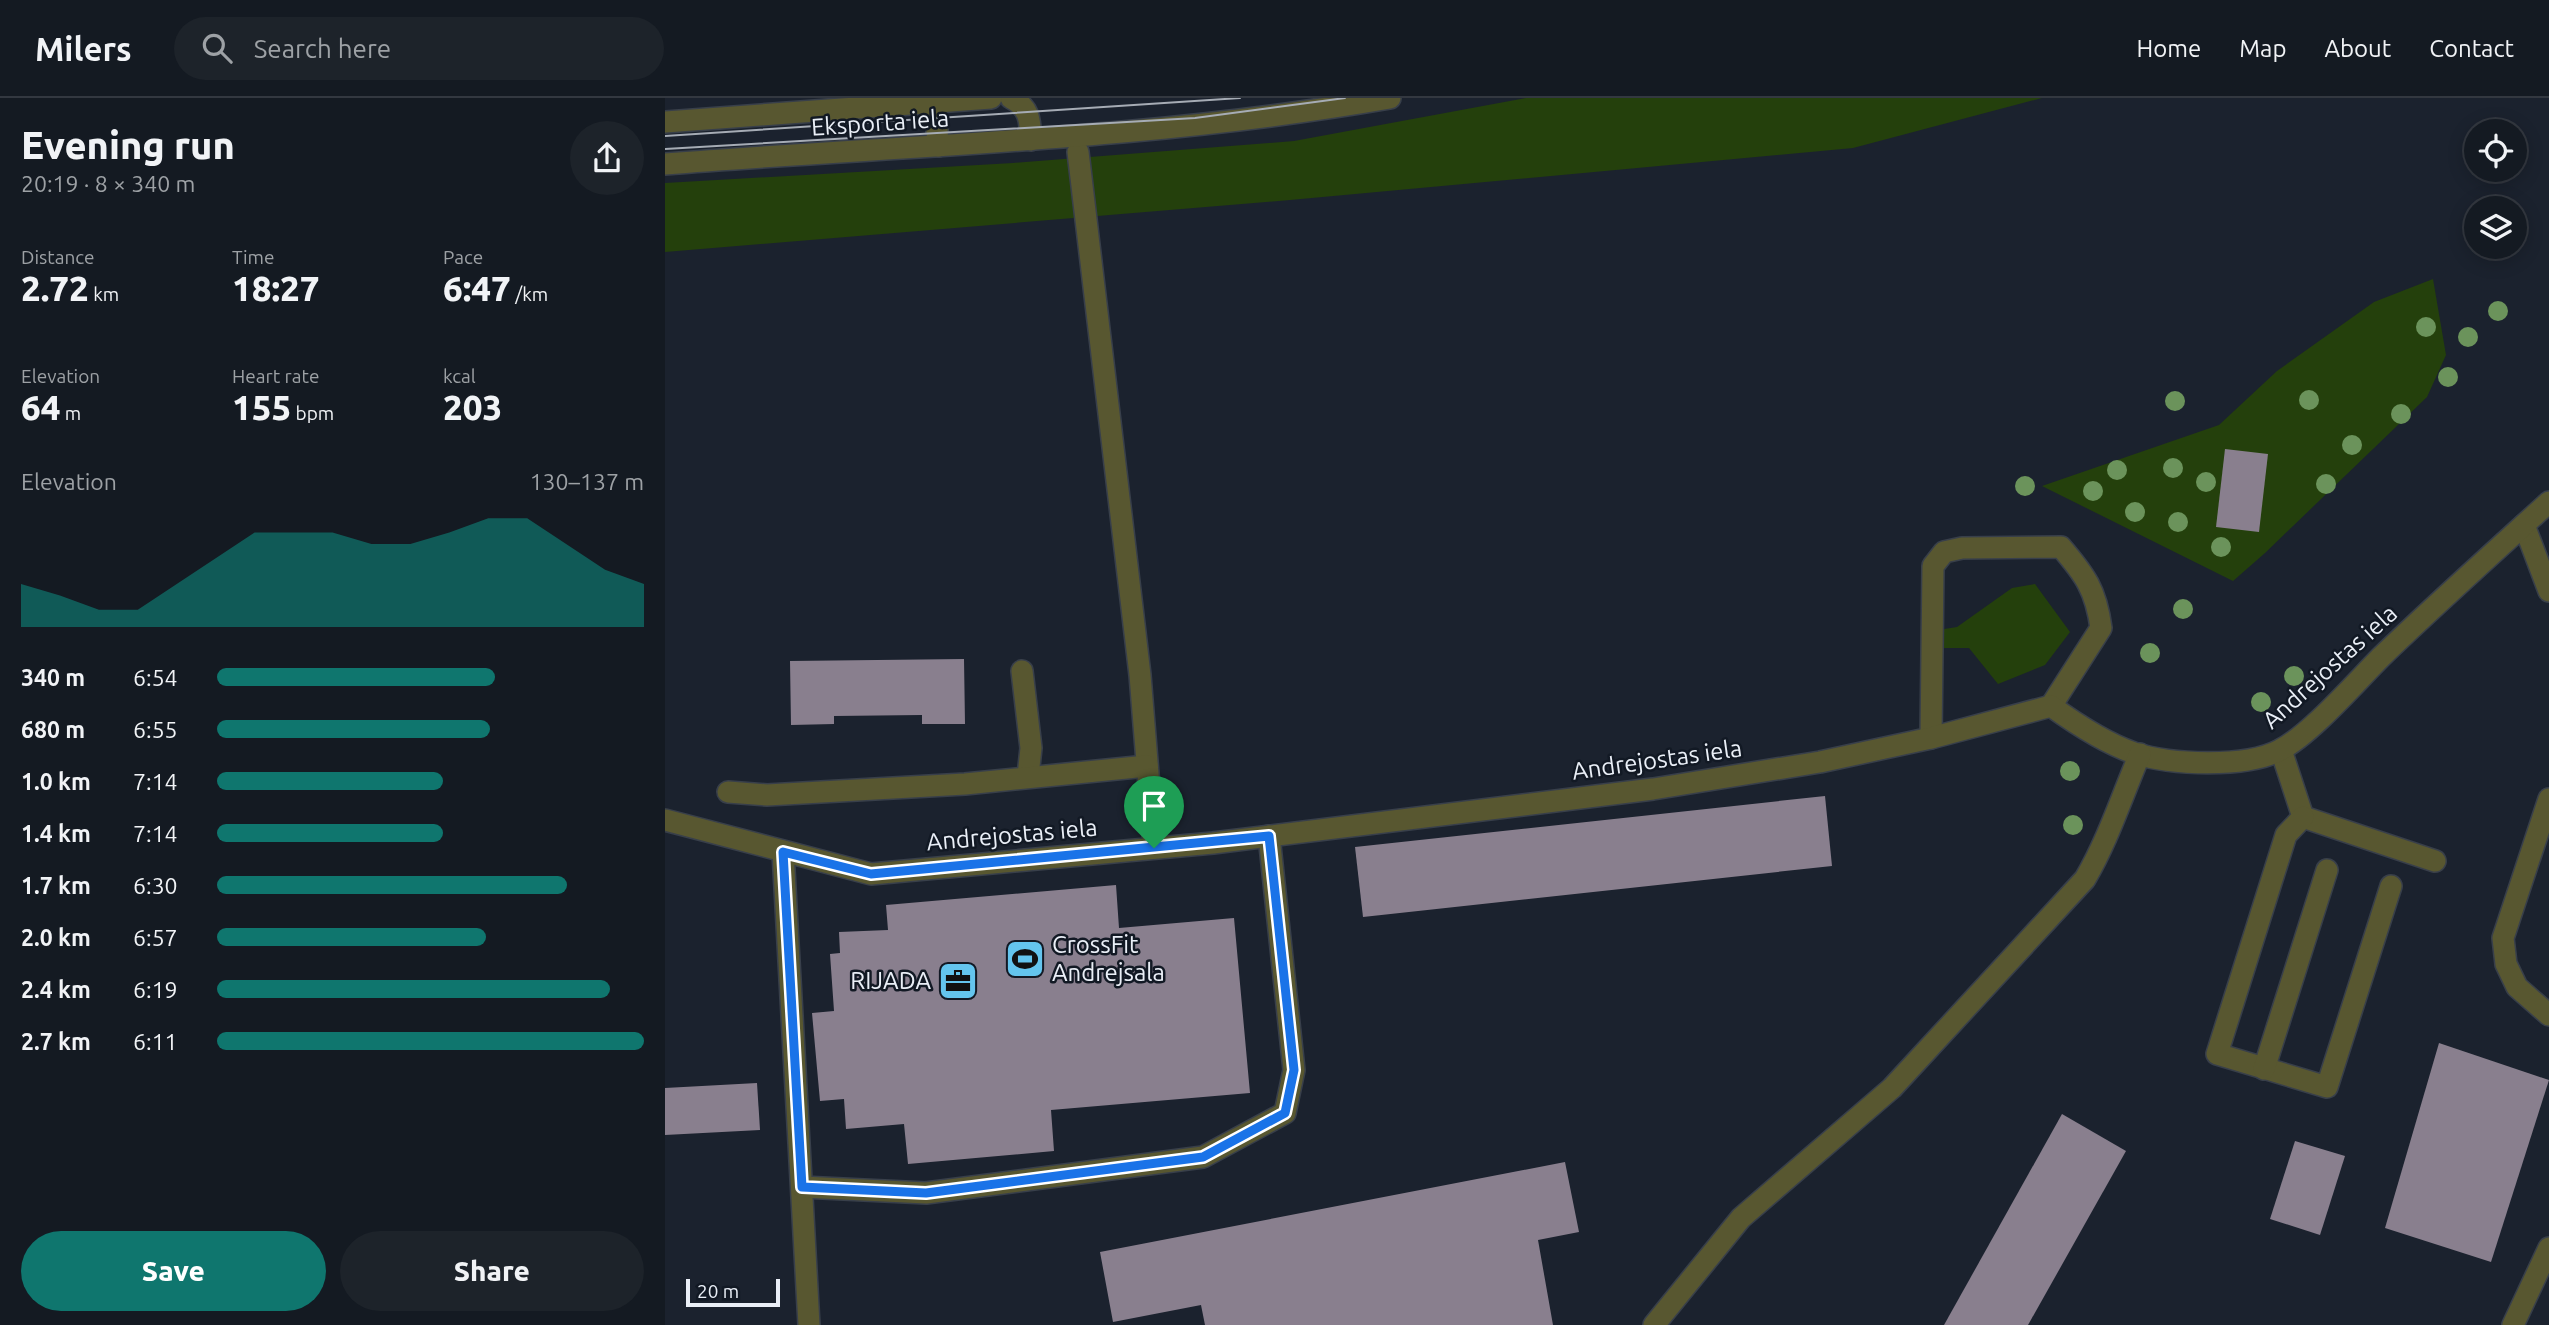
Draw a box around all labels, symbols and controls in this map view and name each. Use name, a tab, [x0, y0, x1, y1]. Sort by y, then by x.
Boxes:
search box	[174, 17, 664, 80]
icon: search	[198, 29, 236, 67]
text: Milers	[35, 30, 132, 67]
text: Search here	[254, 34, 391, 63]
text: Home	[2136, 35, 2201, 62]
text: Map	[2239, 35, 2286, 62]
text: About	[2324, 35, 2391, 62]
text: Contact	[2429, 35, 2514, 62]
street label: Eksporta iela	[810, 104, 950, 141]
map controls	[2464, 119, 2527, 259]
button: locate	[2464, 119, 2527, 182]
button: share	[570, 121, 644, 195]
text: Evening run	[21, 124, 235, 166]
text: 20:19 · 8 × 340 m	[21, 171, 195, 196]
button: layers	[2464, 196, 2527, 259]
text: Distance	[21, 246, 95, 268]
text: Time	[232, 246, 274, 268]
text: Pace	[443, 246, 483, 268]
text: 2.72	[21, 268, 89, 308]
text: 18:27	[232, 268, 320, 308]
text: 6:47	[443, 268, 511, 308]
text: km	[89, 283, 119, 305]
text: /km	[511, 283, 548, 305]
text: Elevation	[21, 365, 100, 387]
text: Heart rate	[232, 365, 319, 387]
text: kcal	[443, 365, 476, 387]
text: 64	[21, 387, 60, 427]
text: 155	[232, 387, 291, 427]
text: 203	[443, 387, 502, 427]
text: m	[60, 402, 81, 424]
text: bpm	[291, 402, 334, 424]
text: Elevation	[21, 469, 117, 494]
text: 130–137 m	[530, 469, 644, 494]
street label: Andrejostas iela	[2257, 599, 2402, 734]
text: 340 m	[21, 665, 85, 690]
text: 6:54	[133, 665, 178, 690]
text: 680 m	[21, 717, 85, 742]
text: 6:55	[133, 717, 178, 742]
street label: Andrejostas iela	[1570, 734, 1744, 785]
text: 1.0 km	[21, 769, 91, 794]
text: 7:14	[133, 769, 178, 794]
pin	[1124, 776, 1184, 848]
icon: arrive	[1135, 787, 1173, 825]
street label: Andrejostas iela	[925, 814, 1098, 855]
text: 1.4 km	[21, 821, 91, 846]
text: 7:14	[133, 821, 178, 846]
text: 1.7 km	[21, 873, 91, 898]
text: 6:30	[133, 873, 178, 898]
text: 2.0 km	[21, 925, 91, 950]
text: 6:57	[133, 925, 178, 950]
place label: CrossFit Andrejsala	[1052, 931, 1165, 986]
sports icon: CrossFit Andrejsala	[1004, 938, 1046, 980]
office icon: RIJADA	[937, 960, 979, 1002]
place label: RIJADA	[850, 967, 931, 994]
text: 2.4 km	[21, 977, 91, 1002]
text: 6:19	[133, 977, 178, 1002]
text: 2.7 km	[21, 1029, 91, 1054]
text: 6:11	[133, 1029, 178, 1054]
button: Save	[21, 1231, 326, 1311]
button: Share	[340, 1231, 644, 1311]
scale bar	[686, 1276, 781, 1308]
text: 20 m	[697, 1280, 739, 1302]

